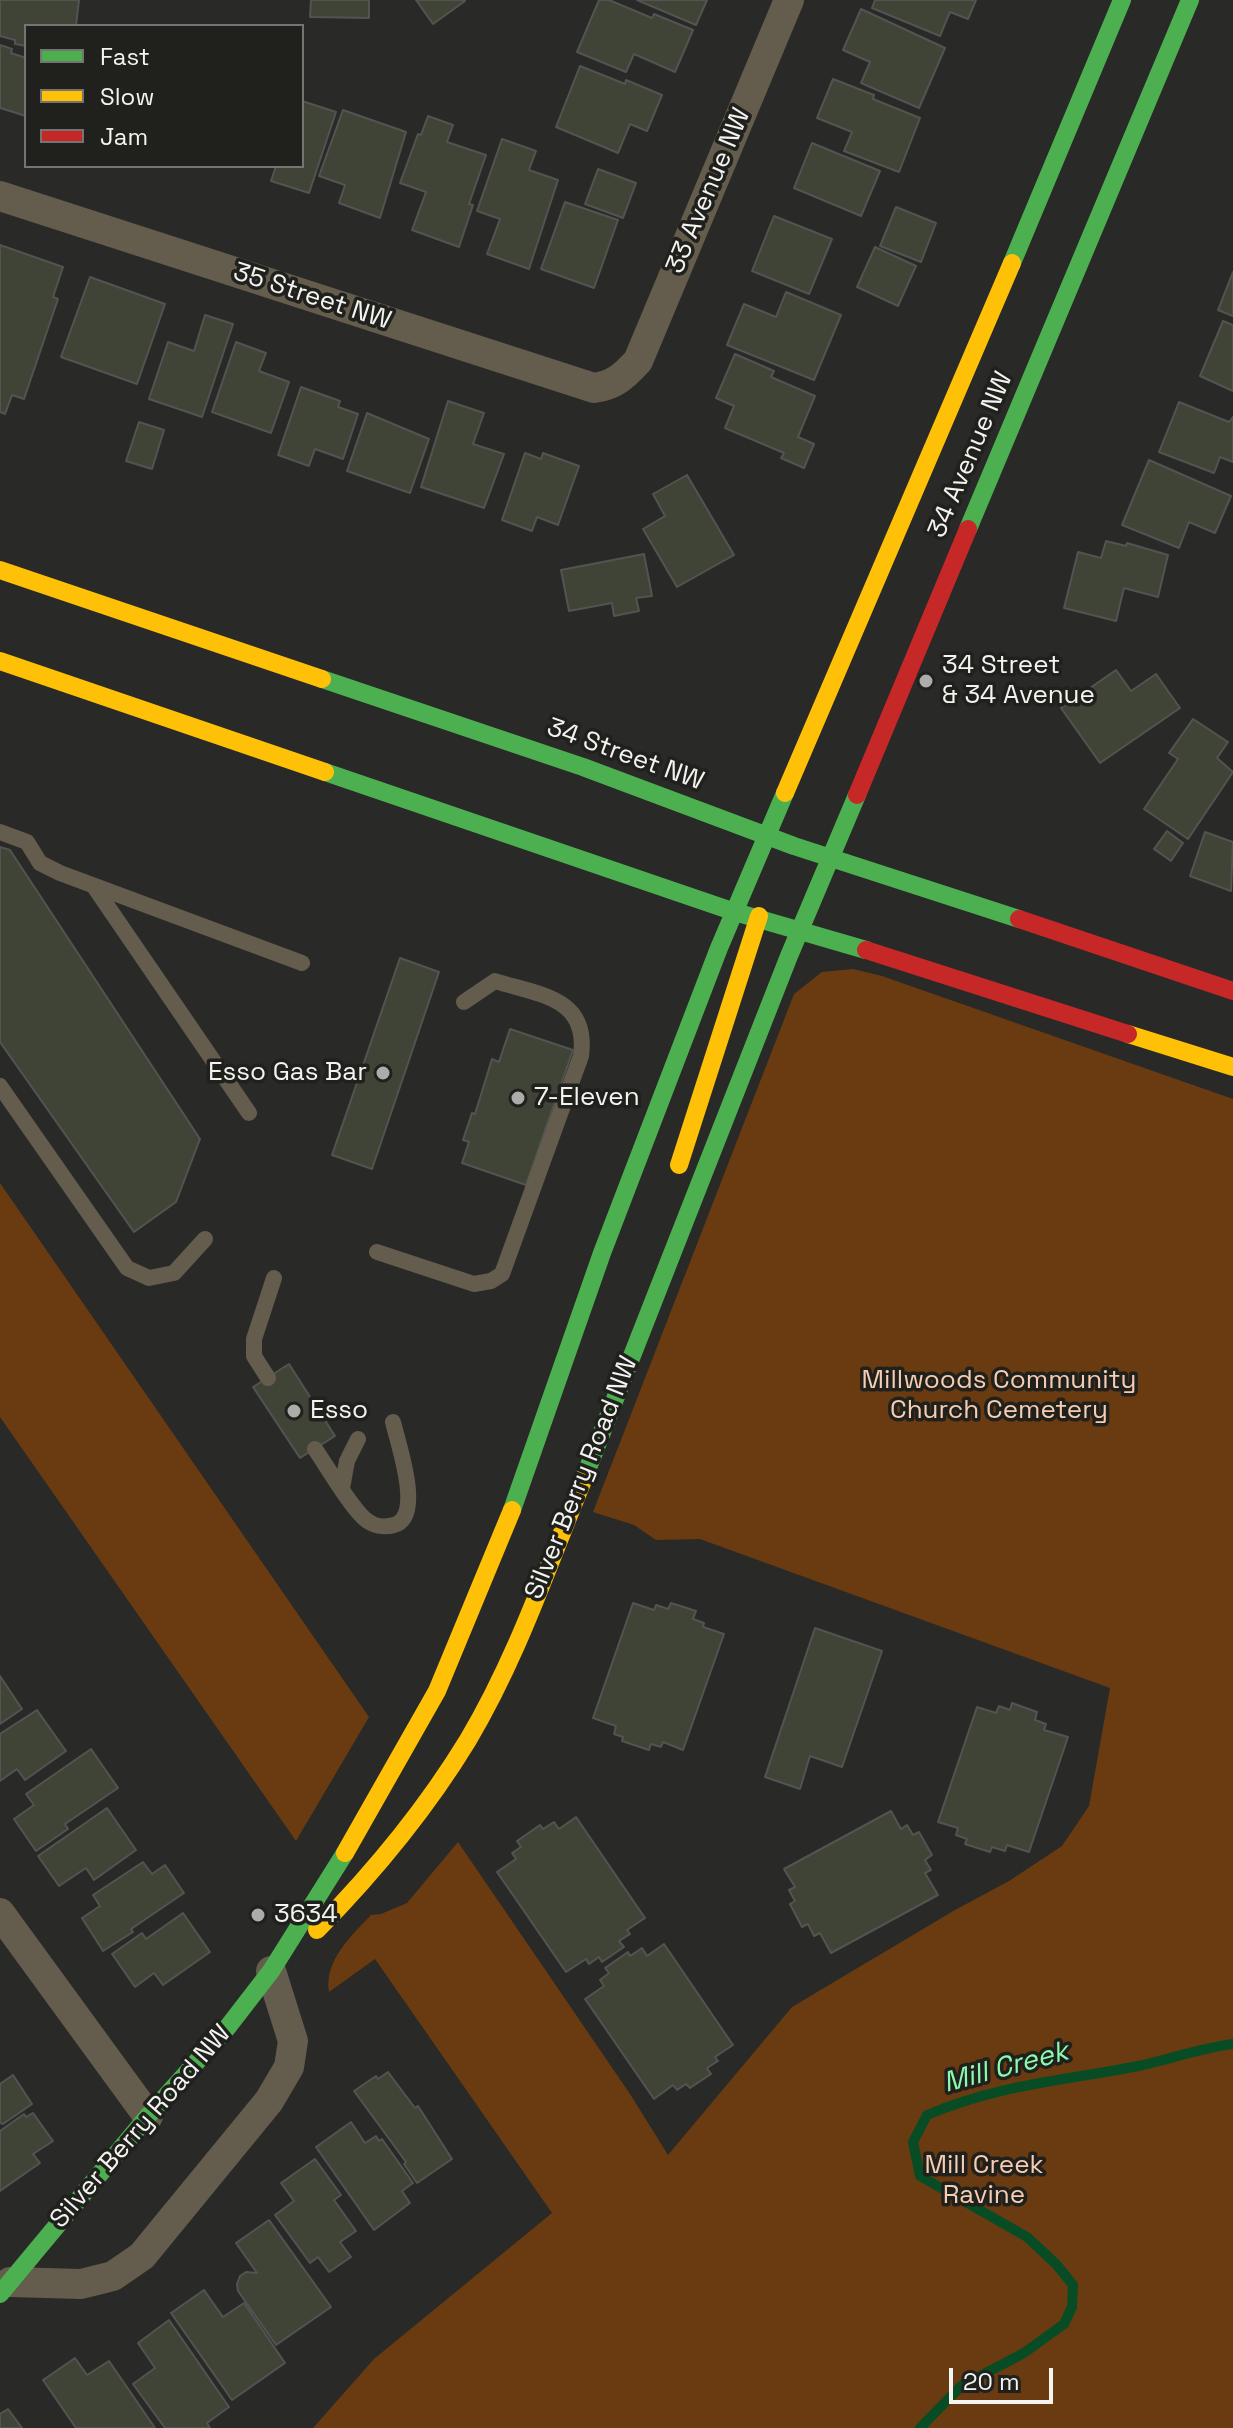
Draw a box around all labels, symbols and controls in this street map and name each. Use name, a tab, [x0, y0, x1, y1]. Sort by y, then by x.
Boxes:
legend	[24, 24, 304, 168]
text: Fast	[100, 41, 150, 72]
text: Slow	[100, 81, 154, 112]
street label: 33 Avenue NW	[660, 104, 758, 278]
text: Jam	[100, 121, 148, 152]
street label: 35 Street NW	[229, 257, 395, 337]
street label: 34 Avenue NW	[922, 367, 1020, 543]
place label: 34 Street & 34 Avenue	[942, 650, 1095, 712]
marker: 34 Street & 34 Avenue	[917, 672, 935, 690]
street label: 34 Street NW	[542, 712, 708, 798]
place label: Esso Gas Bar	[208, 1057, 367, 1089]
marker: Esso Gas Bar	[374, 1064, 392, 1082]
place label: 7-Eleven	[534, 1082, 640, 1114]
marker: 7-Eleven	[509, 1089, 527, 1107]
street label: Silver Berry Road NW	[519, 1352, 645, 1604]
park label: Millwoods Community Church Cemetery	[862, 1365, 1136, 1426]
place label: Esso	[310, 1395, 368, 1427]
marker: Esso	[285, 1402, 303, 1420]
place label: 3634	[274, 1899, 338, 1931]
marker: 3634	[249, 1906, 267, 1924]
street label: Silver Berry Road NW	[44, 2019, 238, 2235]
water label: Mill Creek	[940, 2035, 1072, 2101]
park label: Mill Creek Ravine	[924, 2150, 1044, 2212]
scale bar	[953, 2352, 1057, 2402]
text: 20 m	[963, 2366, 1020, 2397]

